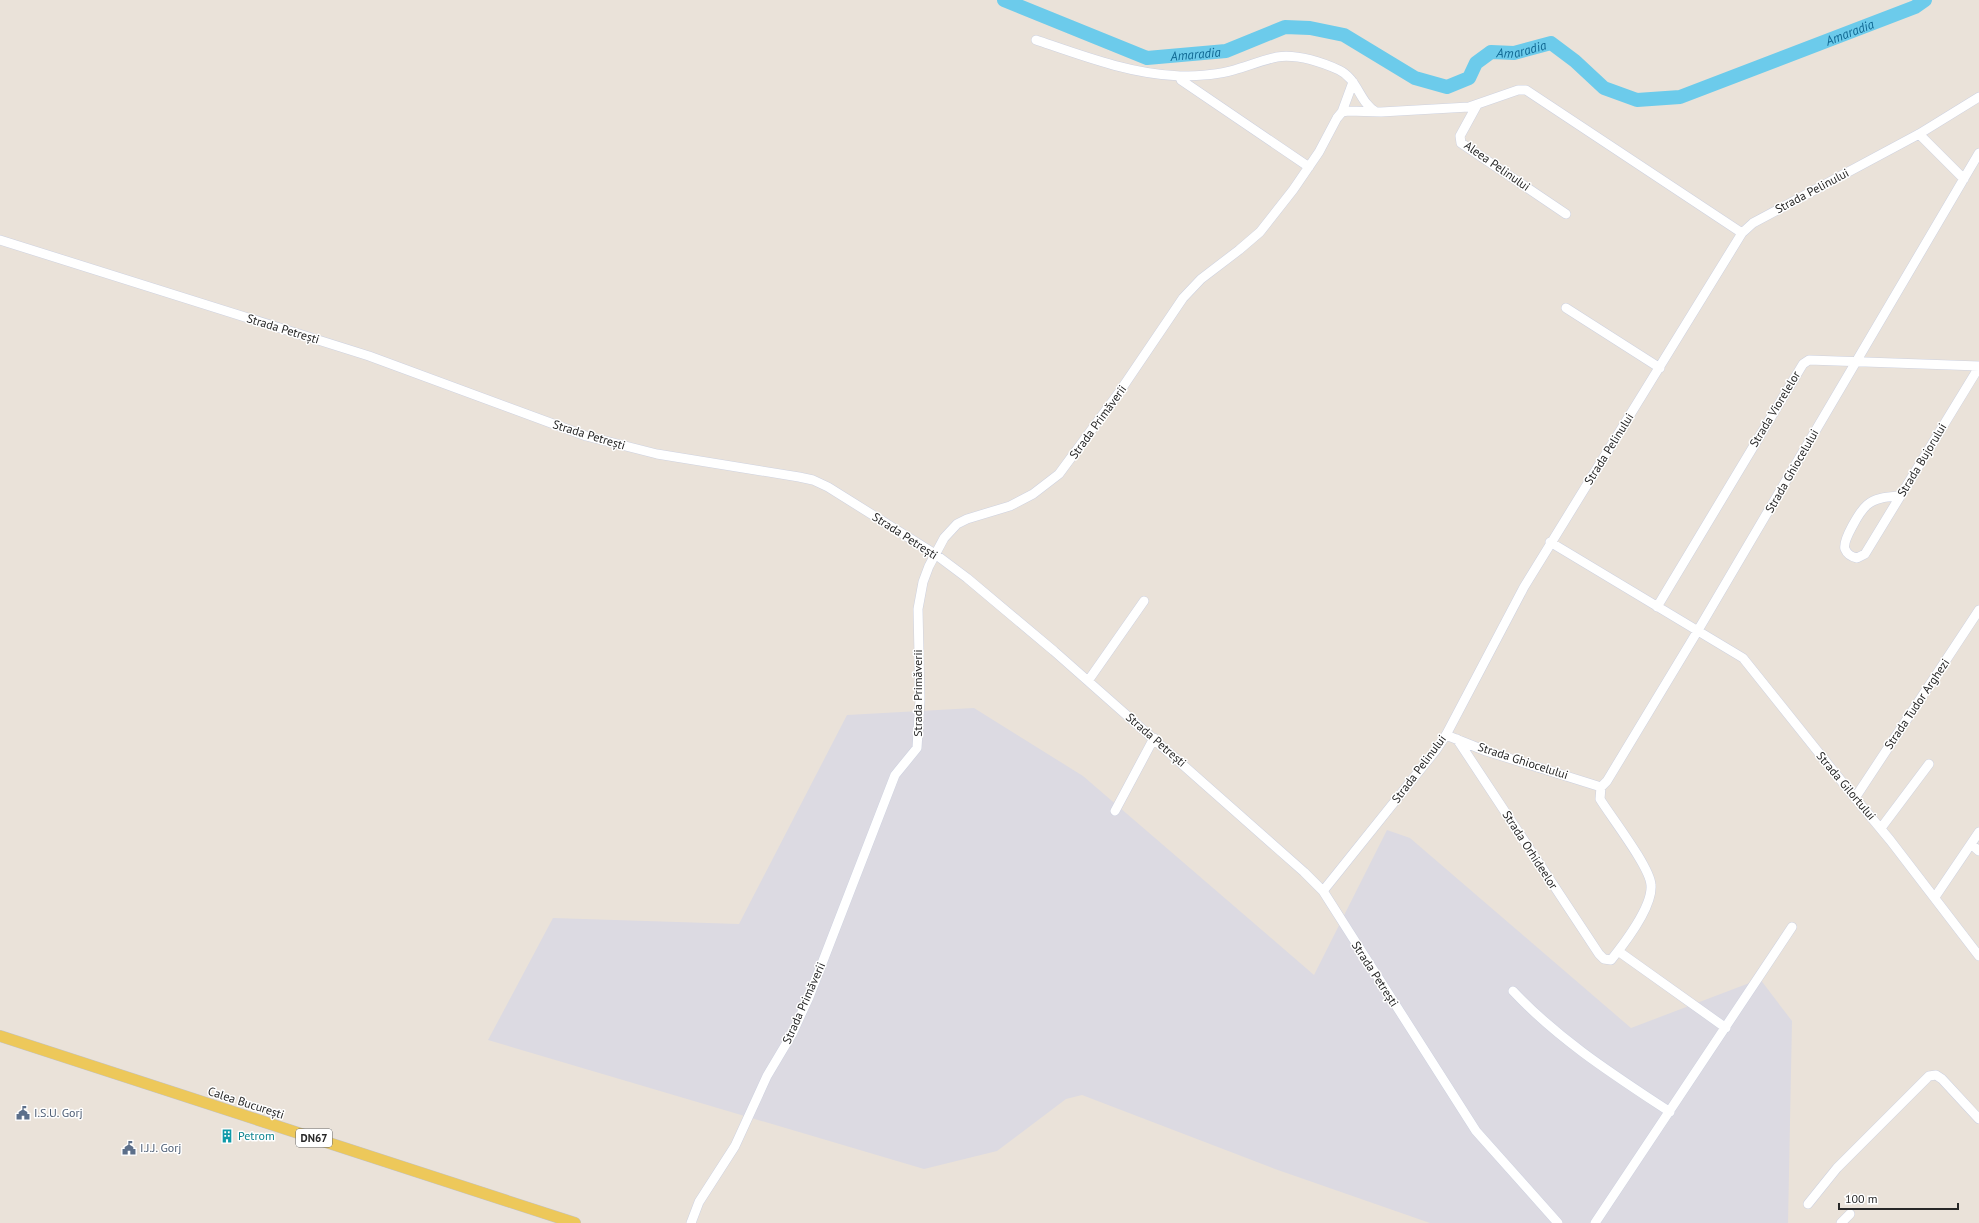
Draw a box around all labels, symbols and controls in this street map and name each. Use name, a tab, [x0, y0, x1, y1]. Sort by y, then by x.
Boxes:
water label: Amaradia	[1822, 15, 1877, 50]
water label: Amaradia	[1495, 37, 1549, 62]
water label: Amaradia	[1169, 43, 1222, 65]
street label: Aleea Pelinului	[1461, 137, 1533, 194]
street label: Strada Pelinului	[1772, 165, 1851, 216]
street label: Strada Petrești	[245, 310, 321, 347]
street label: Strada Viorelelor	[1746, 368, 1803, 449]
street label: Strada Primăverii	[1066, 382, 1129, 462]
street label: Strada Pelinului	[1581, 410, 1637, 487]
street label: Strada Petrești	[551, 416, 627, 453]
street label: Strada Bujorului	[1894, 420, 1949, 499]
street label: Strada Ghiocelului	[1762, 426, 1822, 515]
street label: Strada Petrești	[870, 509, 941, 562]
street label: Strada Primăverii	[910, 649, 925, 737]
street label: Strada Tudor Arghezi	[1881, 656, 1952, 752]
street label: Strada Petrești	[1123, 709, 1190, 770]
street label: Strada Pelinului	[1388, 732, 1449, 806]
street label: Strada Ghiocelului	[1476, 739, 1570, 782]
street label: Strada Gilortului	[1813, 748, 1879, 823]
street label: Strada Orhideelor	[1499, 808, 1561, 892]
street label: Strada Petrești	[1349, 938, 1402, 1009]
street label: Strada Primăverii	[779, 960, 828, 1046]
street label: Calea București	[206, 1083, 286, 1122]
public building icon: I.S.U. Gorj	[15, 1105, 31, 1121]
place label: I.S.U. Gorj	[34, 1105, 83, 1120]
building icon: Petrom	[219, 1128, 235, 1144]
place label: Petrom	[238, 1128, 275, 1143]
road number: DN67	[296, 1129, 332, 1147]
public building icon: I.J.J. Gorj	[121, 1140, 137, 1156]
place label: I.J.J. Gorj	[140, 1140, 182, 1155]
scale bar	[1839, 1185, 1958, 1211]
text: 100 m	[1845, 1191, 1878, 1206]

